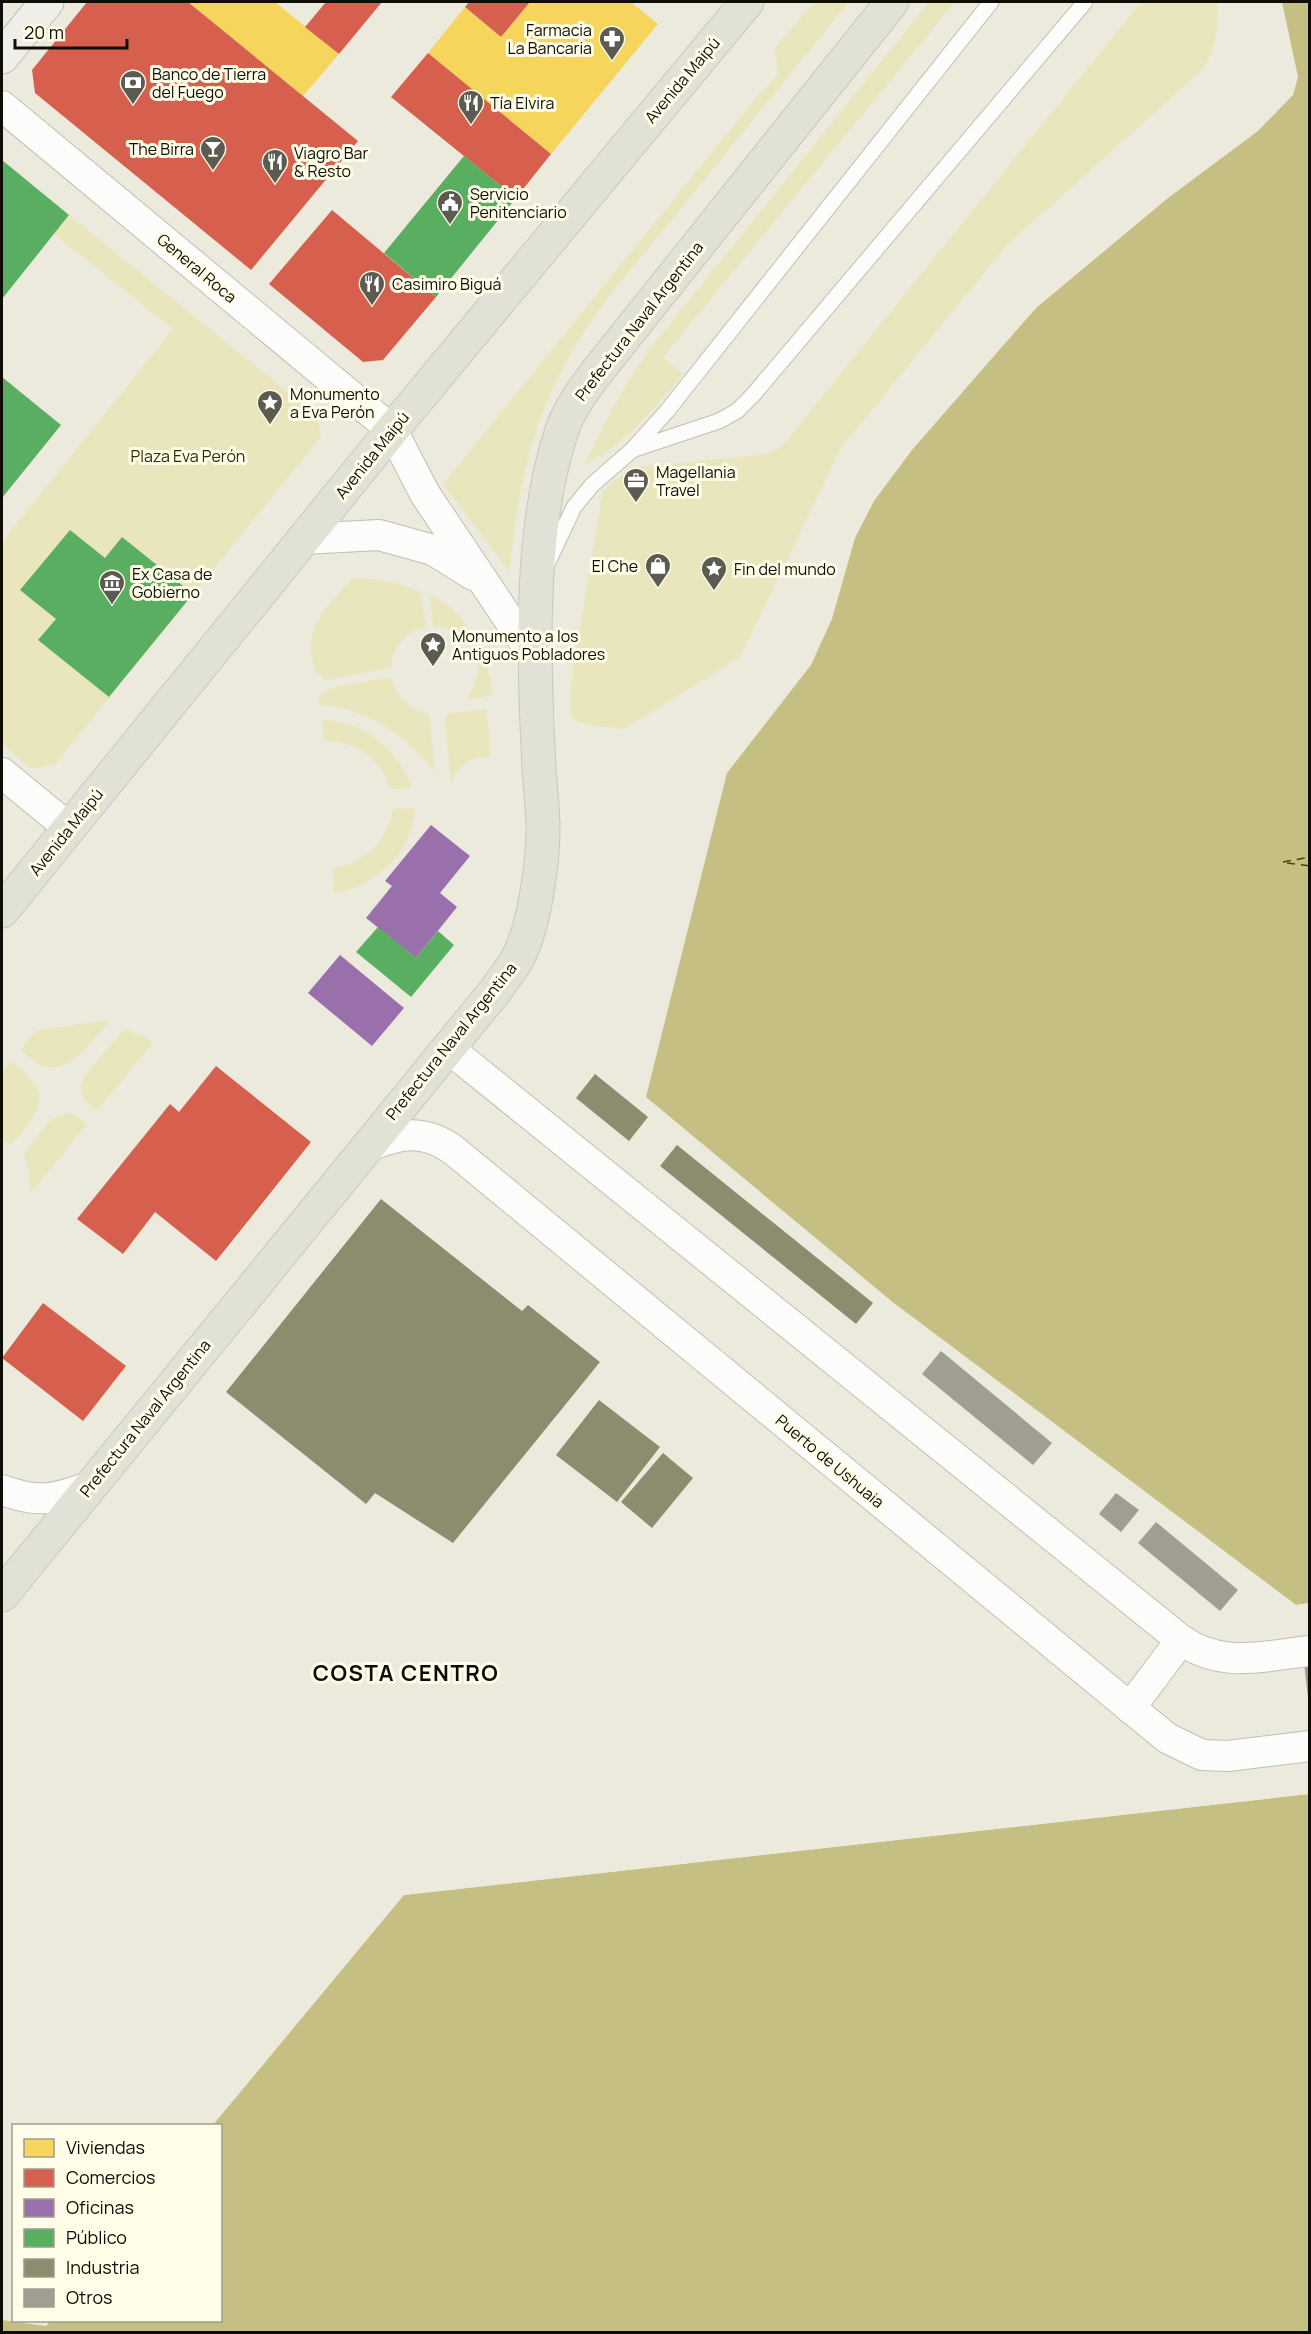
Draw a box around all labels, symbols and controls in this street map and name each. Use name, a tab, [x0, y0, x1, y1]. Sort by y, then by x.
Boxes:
scale bar	[15, 12, 128, 50]
place label: Farmacia La Bancaria	[508, 19, 592, 59]
text: 20 m	[24, 20, 64, 44]
pharmacy icon: Farmacia La Bancaria	[597, 24, 627, 62]
street label: Avenida Maipú	[639, 32, 725, 128]
place label: Banco de Tierra del Fuego	[152, 63, 266, 103]
bank icon: Banco de Tierra del Fuego	[118, 68, 148, 106]
restaurant icon: Tía Elvira	[456, 88, 486, 126]
place label: Tía Elvira	[490, 92, 554, 114]
bar icon: The Birra	[198, 134, 228, 172]
place label: The Birra	[129, 138, 194, 160]
place label: Viagro Bar & Resto	[294, 142, 368, 182]
restaurant icon: Viagro Bar & Resto	[260, 147, 290, 185]
place label: Servicio Penitenciario	[470, 183, 567, 223]
public building icon: Servicio Penitenciario	[435, 188, 465, 226]
street label: General Roca	[153, 228, 241, 308]
street label: Prefectura Naval Argentina	[570, 237, 708, 405]
restaurant icon: Casimiro Biguá	[357, 269, 387, 307]
place label: Casimiro Biguá	[392, 273, 501, 295]
place label: Monumento a Eva Perón	[290, 383, 380, 423]
place icon: Monumento a Eva Perón	[255, 388, 285, 426]
street label: Avenida Maipú	[330, 407, 414, 503]
park label: Plaza Eva Perón	[131, 445, 245, 467]
place label: Magellania Travel	[656, 461, 736, 501]
office icon: Magellania Travel	[621, 466, 651, 504]
shop icon: El Che	[643, 551, 673, 589]
place icon: Fin del mundo	[699, 554, 729, 592]
place label: El Che	[592, 555, 638, 577]
place label: Fin del mundo	[734, 558, 836, 580]
place label: Ex Casa de Gobierno	[132, 563, 212, 603]
museum icon: Ex Casa de Gobierno	[97, 568, 127, 606]
place label: Monumento a los Antiguos Pobladores	[452, 625, 605, 665]
place icon: Monumento a los Antiguos Pobladores	[418, 630, 448, 668]
street label: Avenida Maipú	[24, 784, 108, 880]
street label: Prefectura Naval Argentina	[381, 958, 521, 1124]
street label: Prefectura Naval Argentina	[75, 1335, 215, 1501]
street label: Puerto de Ushuaia	[771, 1409, 889, 1513]
district label: COSTA CENTRO	[313, 1658, 499, 1688]
legend	[12, 2124, 222, 2322]
text: Viviendas	[66, 2135, 145, 2159]
text: Comercios	[66, 2165, 155, 2189]
text: Oficinas	[66, 2195, 134, 2219]
text: Público	[66, 2225, 127, 2249]
text: Industria	[66, 2255, 140, 2279]
text: Otros	[66, 2285, 113, 2309]

